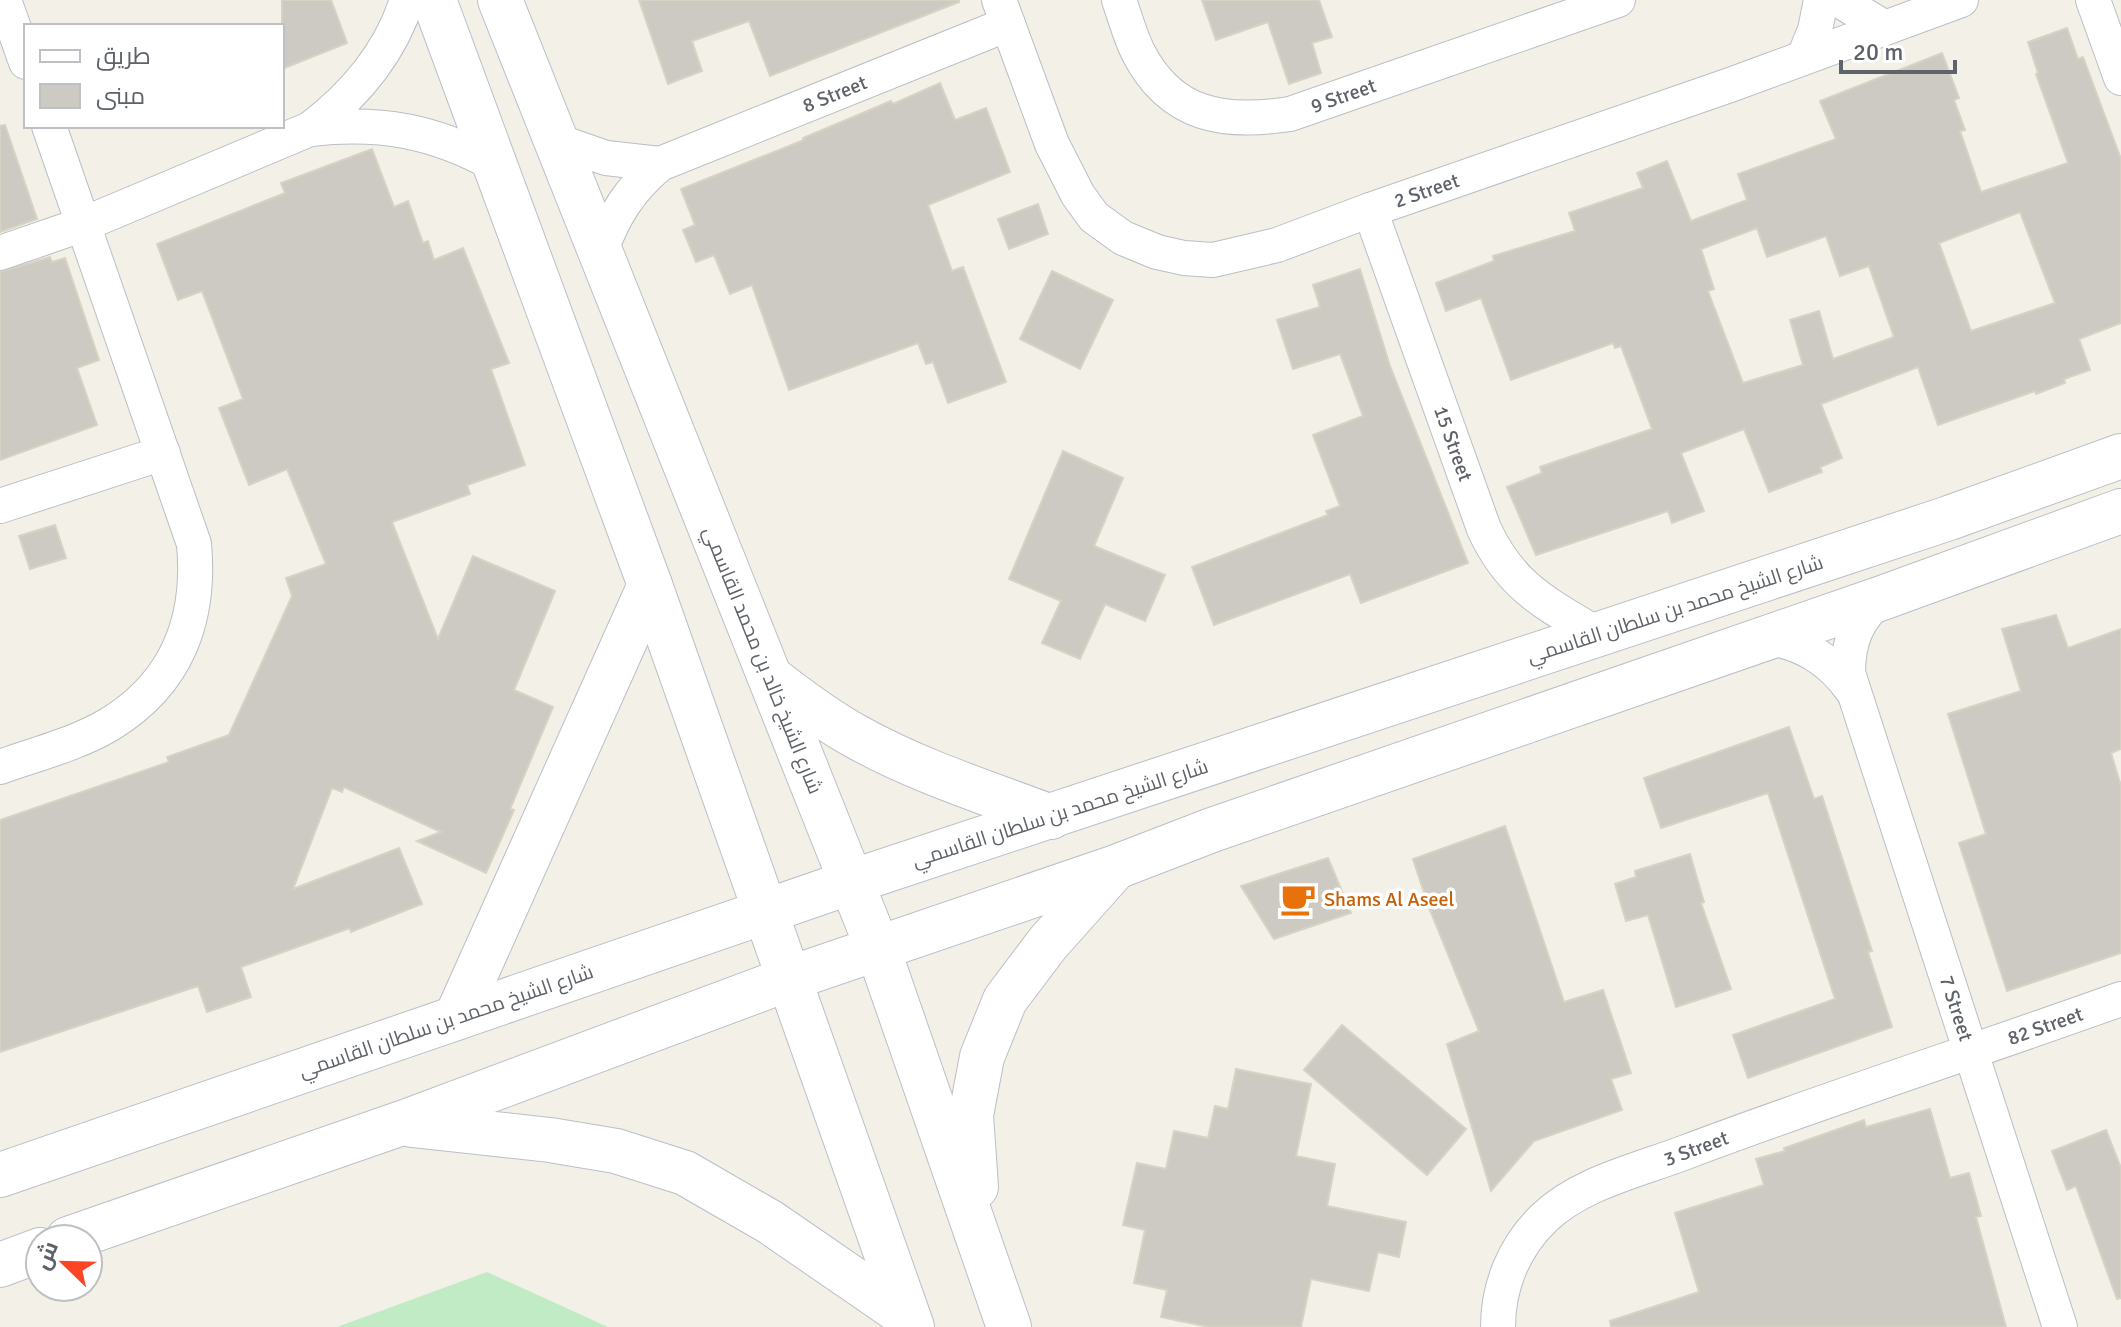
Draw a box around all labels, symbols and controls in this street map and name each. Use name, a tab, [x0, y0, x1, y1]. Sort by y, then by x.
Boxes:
legend	[24, 24, 284, 128]
scale bar	[1841, 24, 1955, 74]
text: 20 m	[1853, 37, 1903, 67]
text: طريق	[96, 41, 151, 71]
street label: 8 Street	[799, 70, 871, 118]
street label: 9 Street	[1307, 73, 1379, 119]
text: مبنى	[96, 81, 145, 111]
street label: 2 Street	[1391, 168, 1462, 214]
street label: 15 Street	[1428, 403, 1478, 485]
street label: شارع الشيخ خالد بن محمد القاسمي	[695, 523, 828, 799]
street label: شارع الشيخ محمد بن سلطان القاسمي	[1524, 550, 1827, 672]
street label: شارع الشيخ محمد بن سلطان القاسمي	[909, 754, 1212, 876]
cafe icon: Shams Al Aseel	[1279, 880, 1317, 918]
place label: Shams Al Aseel	[1324, 887, 1455, 912]
street label: شارع الشيخ محمد بن سلطان القاسمي	[296, 959, 598, 1087]
street label: 7 Street	[1934, 972, 1978, 1044]
street label: 82 Street	[2004, 1002, 2086, 1051]
street label: 3 Street	[1660, 1125, 1732, 1172]
north arrow	[24, 1223, 104, 1303]
text: ش	[28, 1237, 64, 1274]

